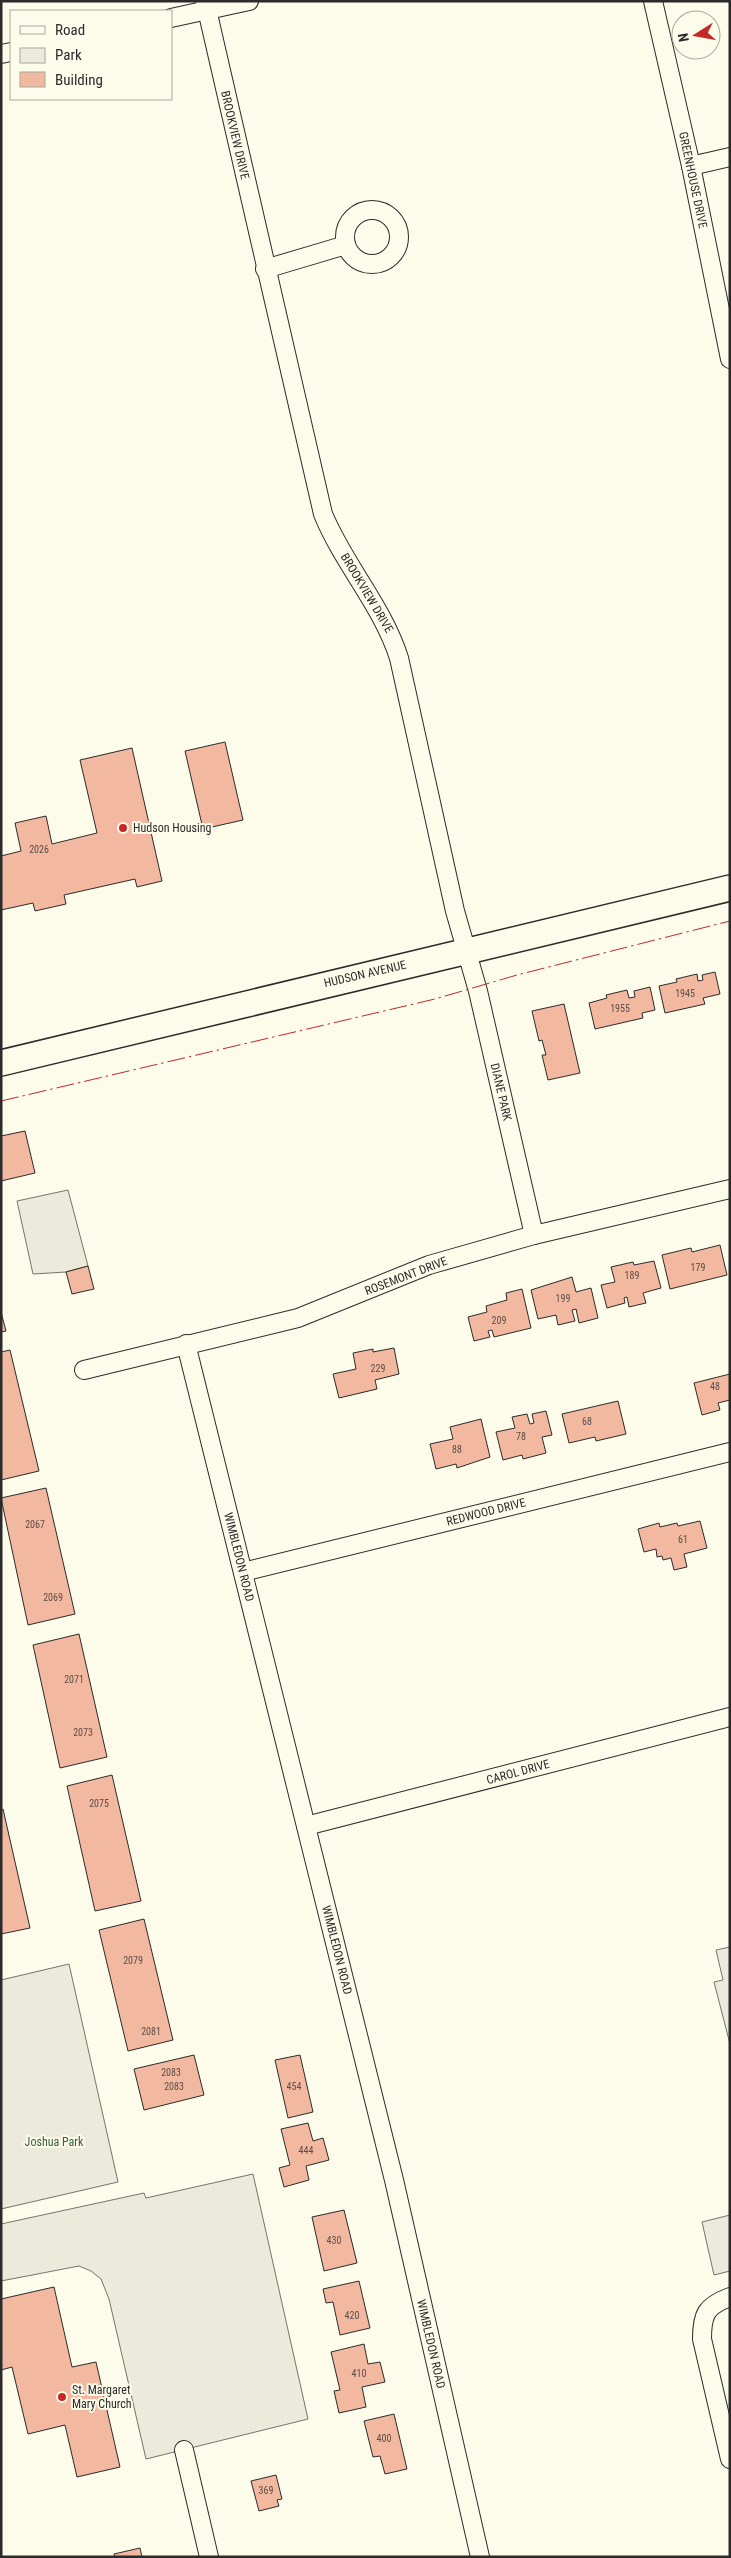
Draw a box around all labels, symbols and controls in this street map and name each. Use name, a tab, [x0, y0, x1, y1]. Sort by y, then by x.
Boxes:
legend	[10, 10, 172, 100]
north arrow	[671, 10, 721, 60]
text: Road	[55, 21, 85, 39]
text: N	[675, 32, 692, 43]
text: Park	[55, 46, 82, 64]
text: Building	[55, 71, 103, 89]
street label: BROOKVIEW DRIVE	[218, 89, 252, 181]
street label: GREENHOUSE DRIVE	[676, 131, 710, 229]
street label: BROOKVIEW DRIVE	[338, 551, 396, 635]
place label: Hudson Housing	[133, 821, 212, 835]
marker: Hudson Housing	[117, 822, 129, 834]
house number: 2026	[29, 844, 49, 855]
street label: HUDSON AVENUE	[323, 958, 407, 990]
house number: 1945	[675, 988, 695, 999]
house number: 1955	[610, 1003, 630, 1014]
street label: DIANE PARK	[488, 1062, 515, 1123]
street label: ROSEMONT DRIVE	[363, 1254, 449, 1298]
house number: 179	[691, 1262, 705, 1273]
house number: 189	[625, 1270, 639, 1281]
house number: 199	[556, 1293, 570, 1304]
house number: 209	[492, 1315, 506, 1326]
house number: 229	[371, 1363, 385, 1374]
house number: 48	[710, 1381, 720, 1392]
house number: 68	[582, 1416, 592, 1427]
house number: 78	[516, 1431, 526, 1442]
house number: 88	[452, 1444, 462, 1455]
street label: REDWOOD DRIVE	[445, 1495, 527, 1529]
street label: WIMBLEDON ROAD	[221, 1511, 257, 1603]
house number: 2067	[25, 1519, 45, 1530]
house number: 61	[678, 1534, 688, 1545]
house number: 2069	[43, 1592, 63, 1603]
house number: 2071	[64, 1674, 84, 1685]
house number: 2073	[73, 1727, 93, 1738]
street label: CAROL DRIVE	[485, 1757, 551, 1787]
house number: 2075	[89, 1798, 109, 1809]
street label: WIMBLEDON ROAD	[319, 1904, 355, 1996]
house number: 2079	[123, 1955, 143, 1966]
house number: 2081	[141, 2026, 161, 2037]
house number: 2083	[161, 2067, 181, 2078]
house number: 2083	[164, 2081, 184, 2092]
house number: 454	[287, 2081, 301, 2092]
park label: Joshua Park	[25, 2135, 84, 2149]
house number: 444	[299, 2145, 313, 2156]
house number: 430	[327, 2235, 341, 2246]
street label: WIMBLEDON ROAD	[414, 2298, 448, 2390]
house number: 420	[345, 2310, 359, 2321]
house number: 410	[352, 2368, 366, 2379]
place label: St. Margaret Mary Church	[72, 2383, 132, 2411]
marker: St. Margaret Mary Church	[56, 2391, 68, 2403]
house number: 400	[377, 2433, 391, 2444]
house number: 369	[259, 2485, 273, 2496]

